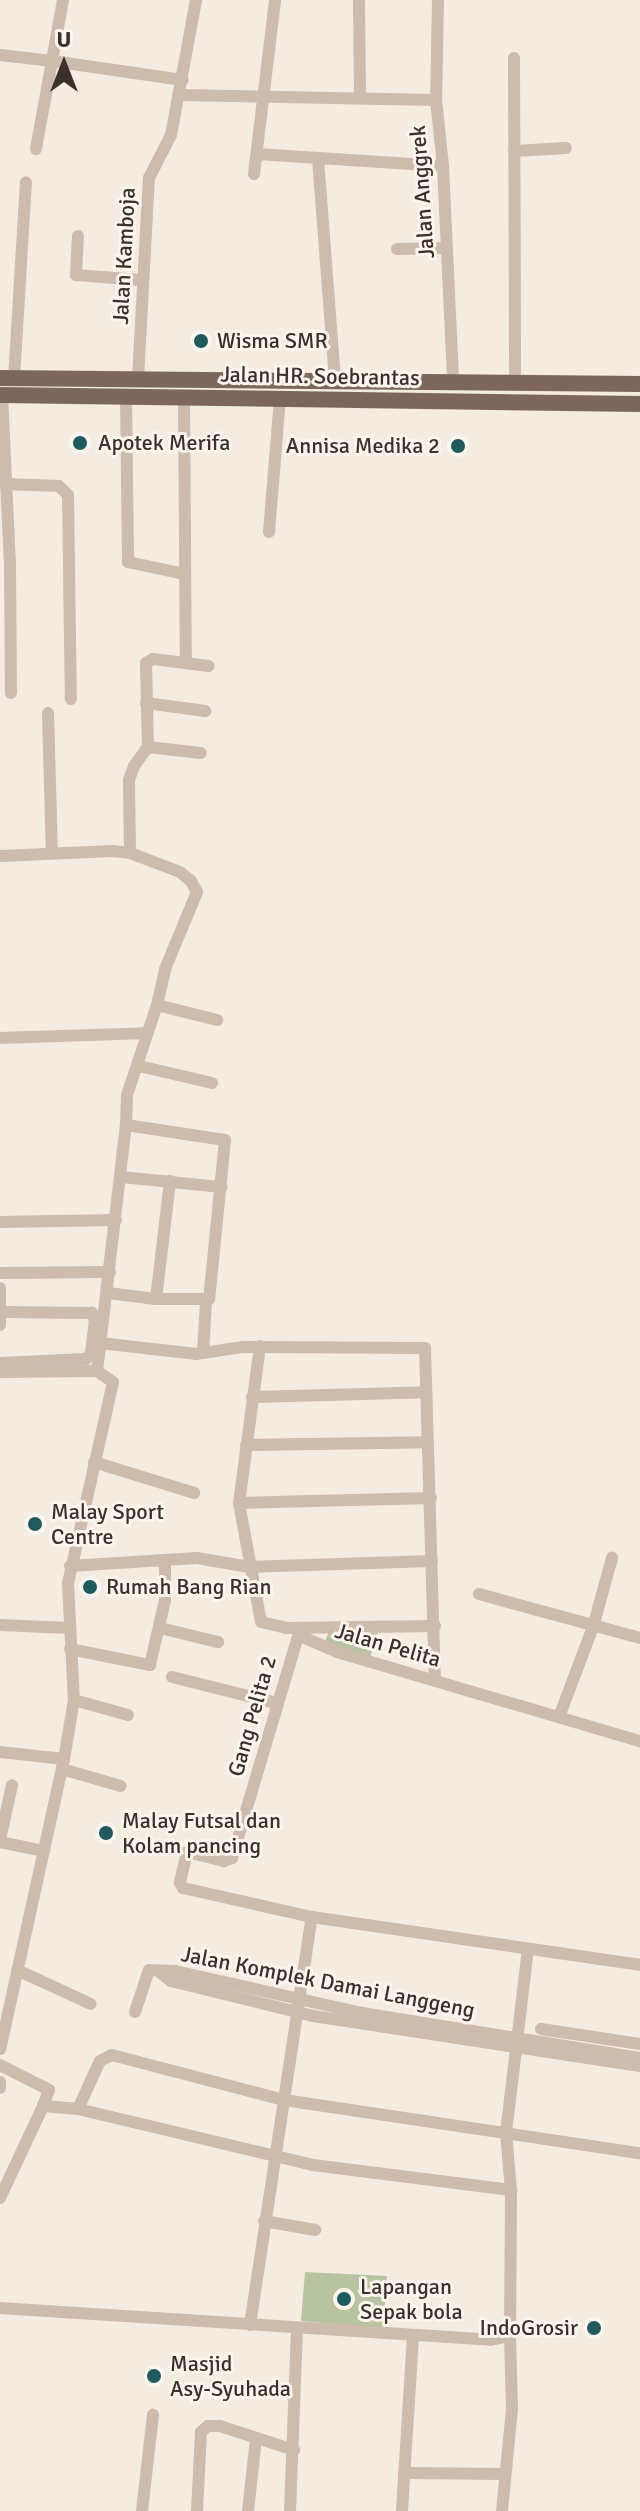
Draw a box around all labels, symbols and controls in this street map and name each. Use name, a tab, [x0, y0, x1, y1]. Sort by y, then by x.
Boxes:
north arrow	[24, 24, 104, 104]
text: U	[57, 26, 71, 53]
street label: Jalan Anggrek	[404, 125, 440, 259]
street label: Jalan Kamboja	[107, 187, 141, 325]
place label: Wisma SMR	[217, 328, 328, 354]
marker: Wisma SMR	[192, 332, 210, 350]
street label: Jalan HR. Soebrantas	[220, 361, 420, 391]
place label: Apotek Merifa	[98, 430, 230, 456]
marker: Apotek Merifa	[69, 432, 91, 454]
place label: Annisa Medika 2	[286, 433, 440, 459]
marker: Annisa Medika 2	[447, 435, 469, 457]
place label: Malay Sport Centre	[51, 1498, 164, 1550]
marker: Malay Sport Centre	[26, 1515, 44, 1533]
place label: Rumah Bang Rian	[106, 1574, 272, 1600]
marker: Rumah Bang Rian	[81, 1578, 99, 1596]
street label: Jalan Pelita	[332, 1617, 444, 1673]
street label: Gang Pelita 2	[222, 1653, 282, 1779]
place label: Malay Futsal dan Kolam pancing	[122, 1807, 281, 1858]
marker: Malay Futsal dan Kolam pancing	[97, 1824, 115, 1842]
street label: Jalan Komplek Damai Langgeng	[179, 1941, 477, 2023]
place label: Lapangan Sepak bola	[360, 2273, 463, 2324]
marker: Lapangan Sepak bola	[335, 2290, 353, 2308]
place label: IndoGrosir	[479, 2315, 578, 2341]
marker: IndoGrosir	[585, 2319, 603, 2337]
place label: Masjid Asy-Syuhada	[170, 2350, 291, 2402]
marker: Masjid Asy-Syuhada	[145, 2367, 163, 2385]

